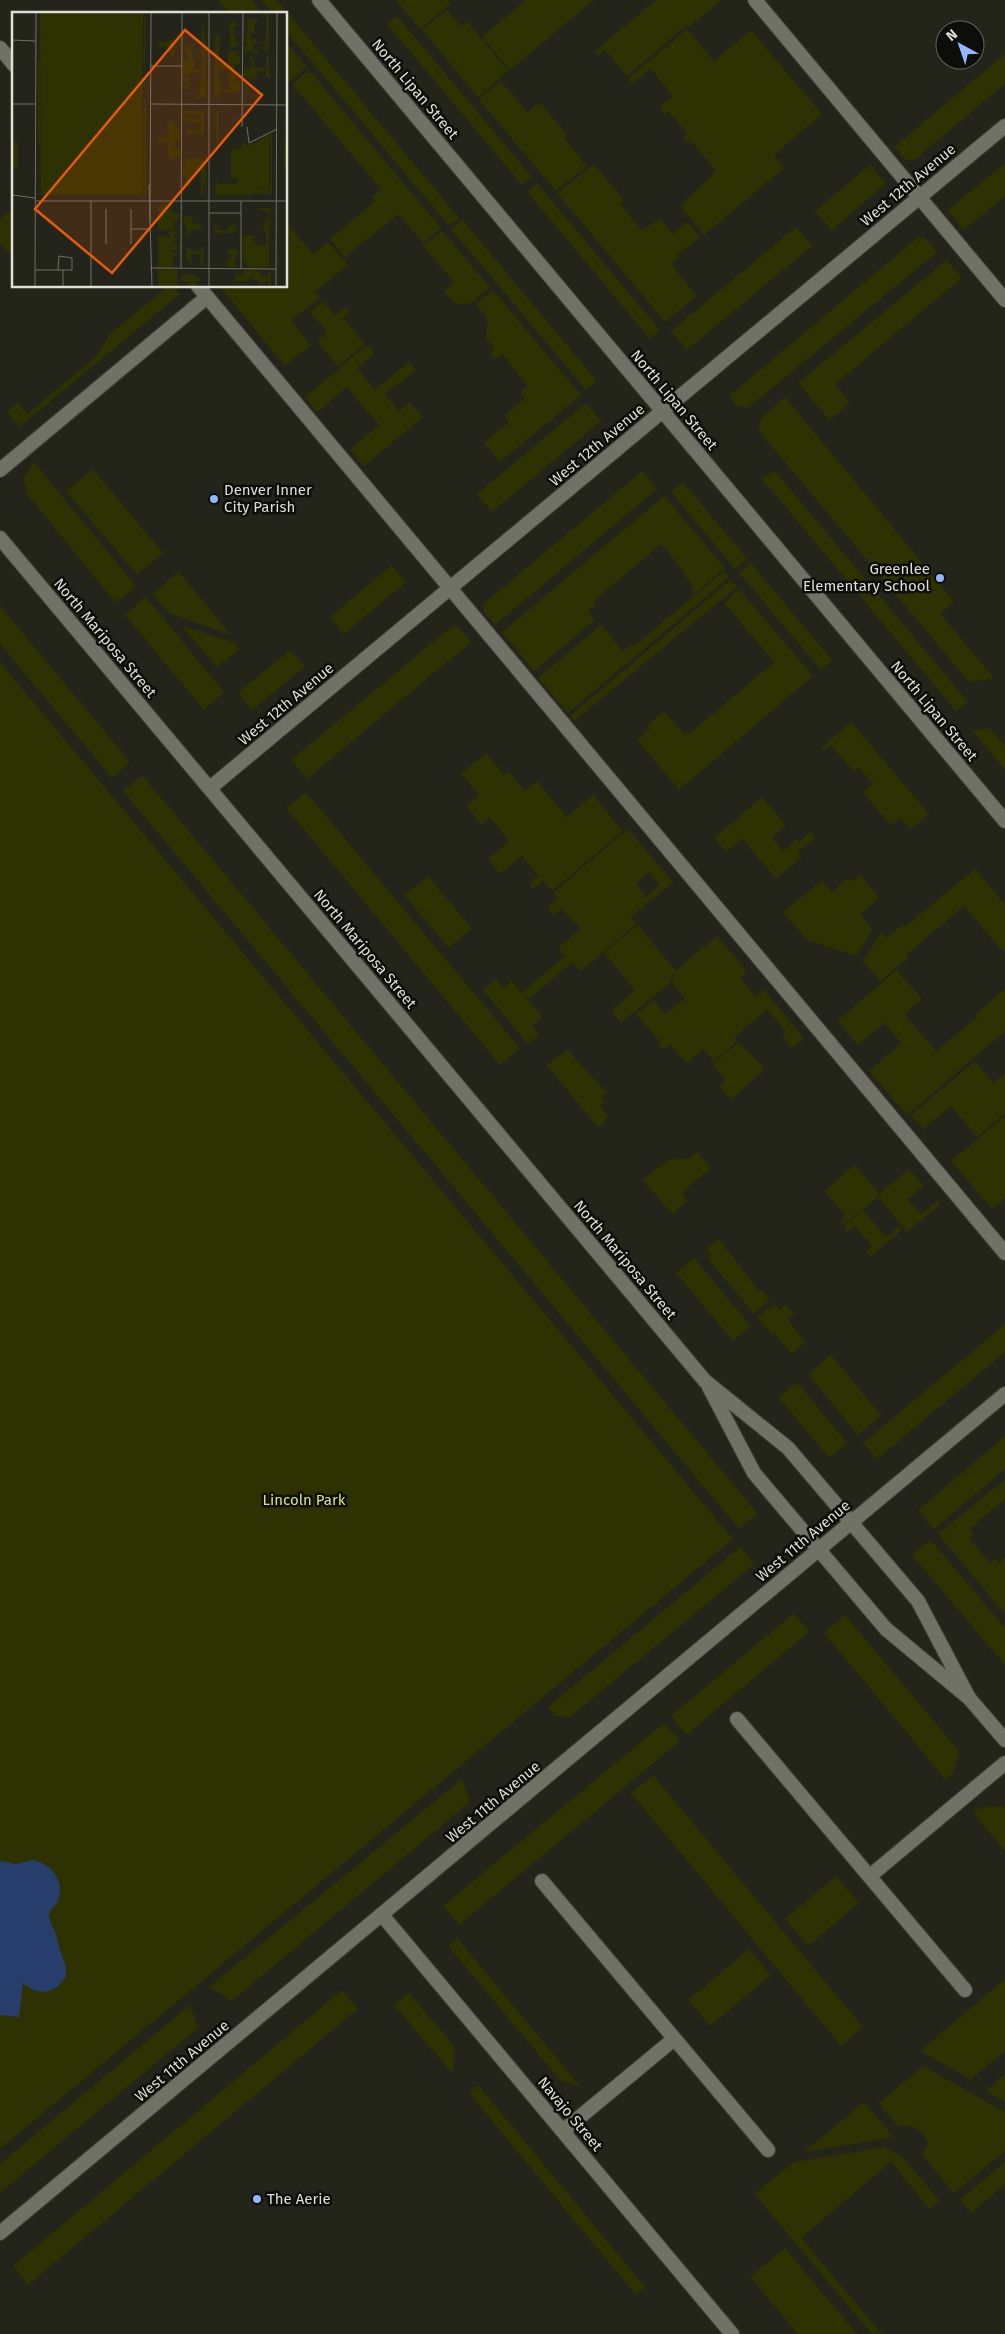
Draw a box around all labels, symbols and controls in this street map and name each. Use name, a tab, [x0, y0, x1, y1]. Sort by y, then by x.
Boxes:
inset map	[12, 12, 288, 288]
north arrow	[935, 20, 985, 70]
text: N	[943, 26, 961, 45]
street label: North Lipan Street	[368, 35, 462, 143]
street label: West 12th Avenue	[857, 140, 959, 230]
street label: North Lipan Street	[627, 346, 721, 454]
street label: West 12th Avenue	[546, 400, 648, 490]
place label: Denver Inner City Parish	[224, 481, 312, 516]
marker: Denver Inner City Parish	[208, 493, 220, 505]
place label: Greenlee Elementary School	[803, 560, 931, 595]
marker: Greenlee Elementary School	[934, 572, 946, 584]
street label: North Mariposa Street	[50, 575, 161, 702]
street label: North Lipan Street	[887, 657, 981, 765]
street label: West 12th Avenue	[235, 659, 337, 749]
street label: North Mariposa Street	[310, 886, 421, 1013]
street label: North Mariposa Street	[570, 1197, 681, 1324]
park label: Lincoln Park	[263, 1491, 346, 1509]
street label: West 11th Avenue	[752, 1496, 854, 1586]
street label: West 11th Avenue	[442, 1757, 544, 1847]
street label: West 11th Avenue	[131, 2016, 233, 2106]
street label: Navajo Street	[534, 2073, 607, 2155]
place label: The Aerie	[267, 2190, 331, 2208]
marker: The Aerie	[251, 2193, 263, 2205]

